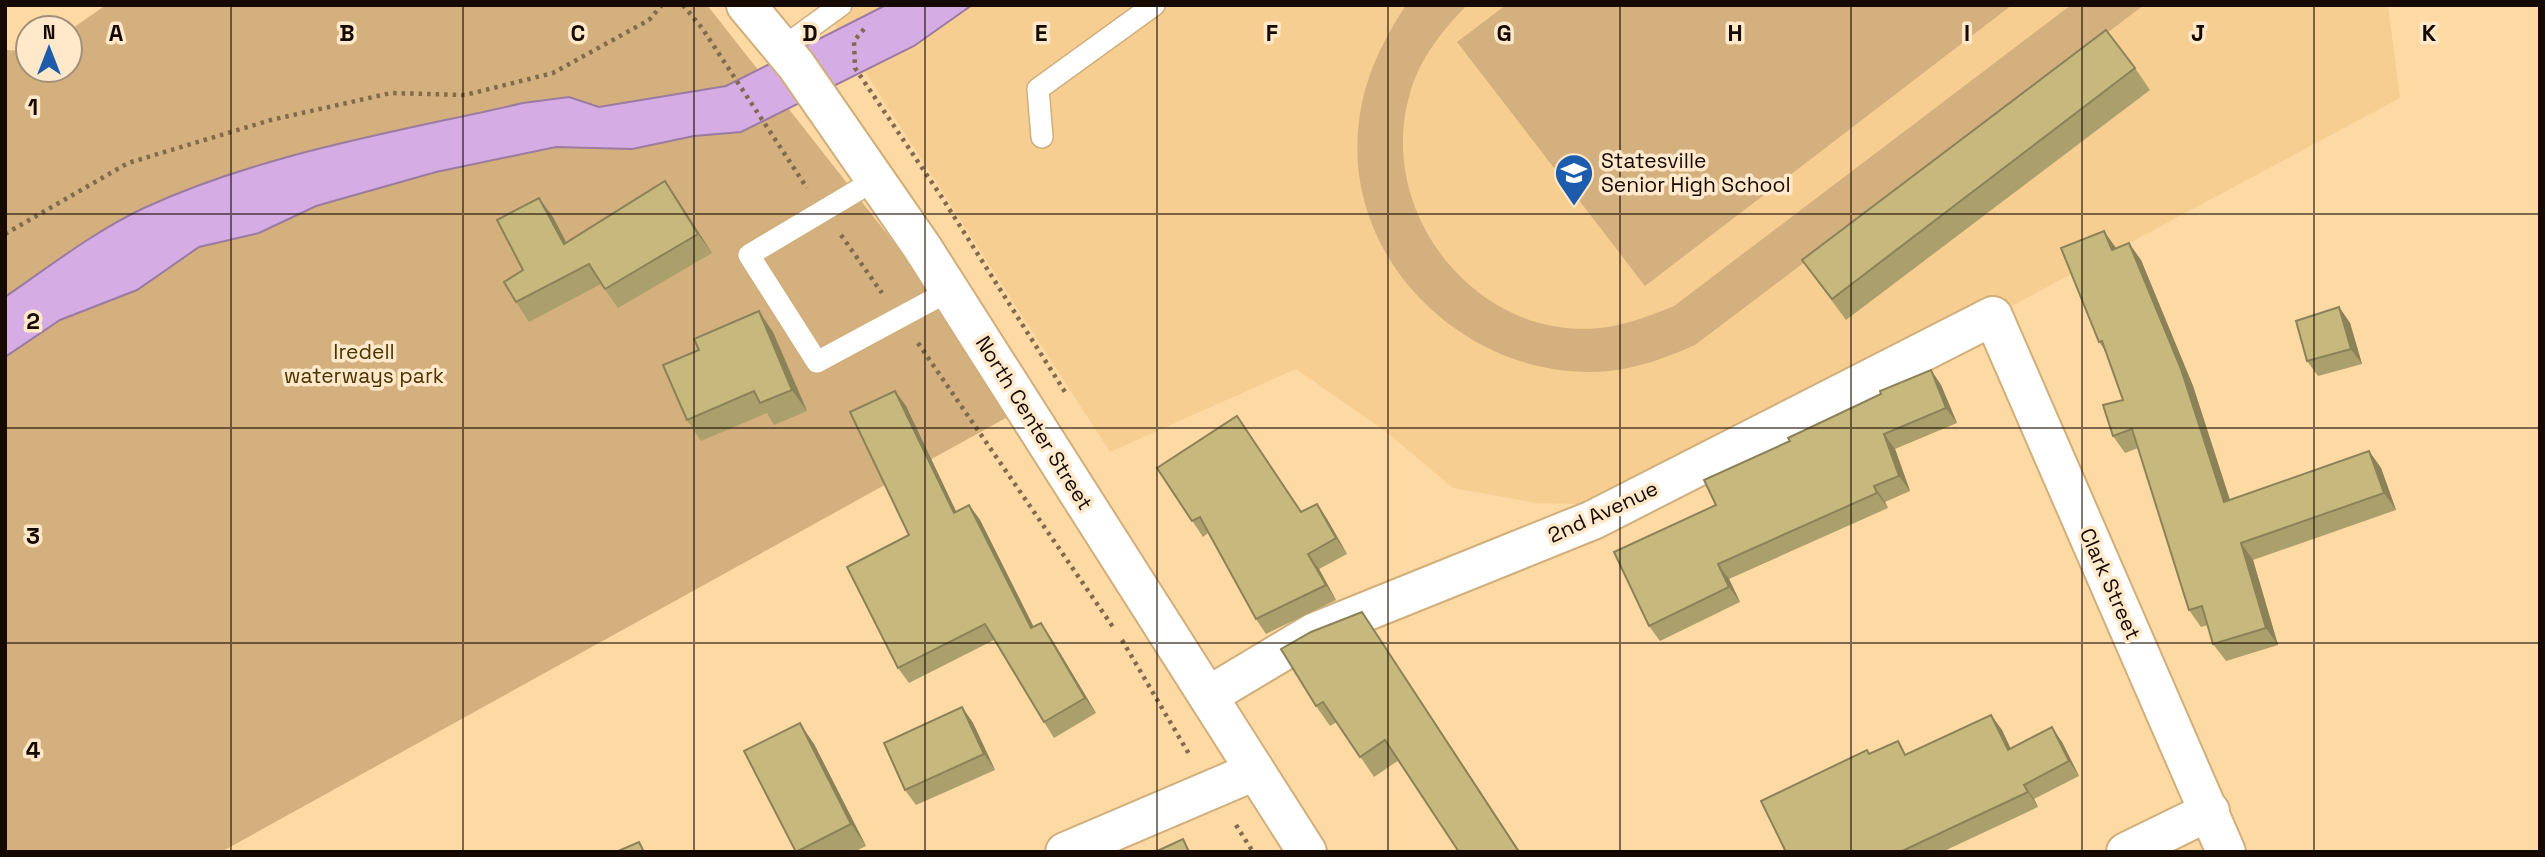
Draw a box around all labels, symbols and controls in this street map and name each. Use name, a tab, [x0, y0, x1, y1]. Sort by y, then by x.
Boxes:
north arrow	[14, 14, 84, 84]
text: A	[109, 18, 124, 48]
text: B	[339, 18, 355, 48]
text: C	[571, 18, 585, 48]
text: D	[802, 18, 818, 48]
text: E	[1035, 18, 1047, 48]
text: F	[1266, 18, 1278, 48]
text: G	[1496, 18, 1512, 48]
text: H	[1727, 18, 1743, 48]
text: I	[1964, 18, 1970, 48]
text: J	[2191, 18, 2205, 48]
text: K	[2422, 18, 2437, 48]
text: N	[43, 20, 55, 45]
text: 1	[28, 92, 38, 122]
place label: Statesville Senior High School	[1601, 147, 1791, 198]
school or university icon: Statesville Senior High School	[1553, 152, 1595, 207]
text: 2	[26, 306, 40, 336]
street label: North Center Street	[970, 331, 1099, 515]
park label: Iredell waterways park	[284, 338, 444, 389]
street label: 2nd Avenue	[1543, 474, 1662, 549]
text: 3	[26, 521, 40, 551]
street label: Clark Street	[2074, 524, 2147, 644]
text: 4	[26, 735, 41, 765]

